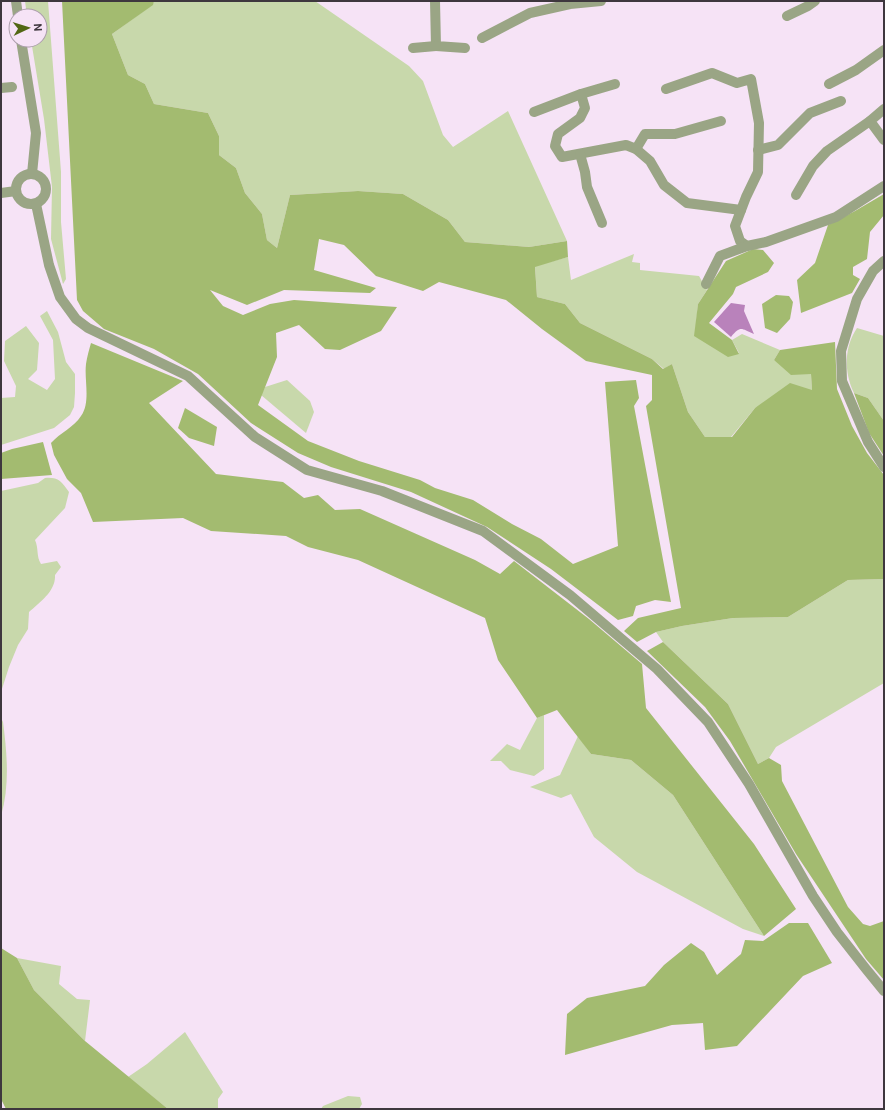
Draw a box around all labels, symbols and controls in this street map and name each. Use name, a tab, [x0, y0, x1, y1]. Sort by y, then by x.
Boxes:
north arrow	[8, 8, 48, 48]
text: N	[31, 23, 44, 32]

